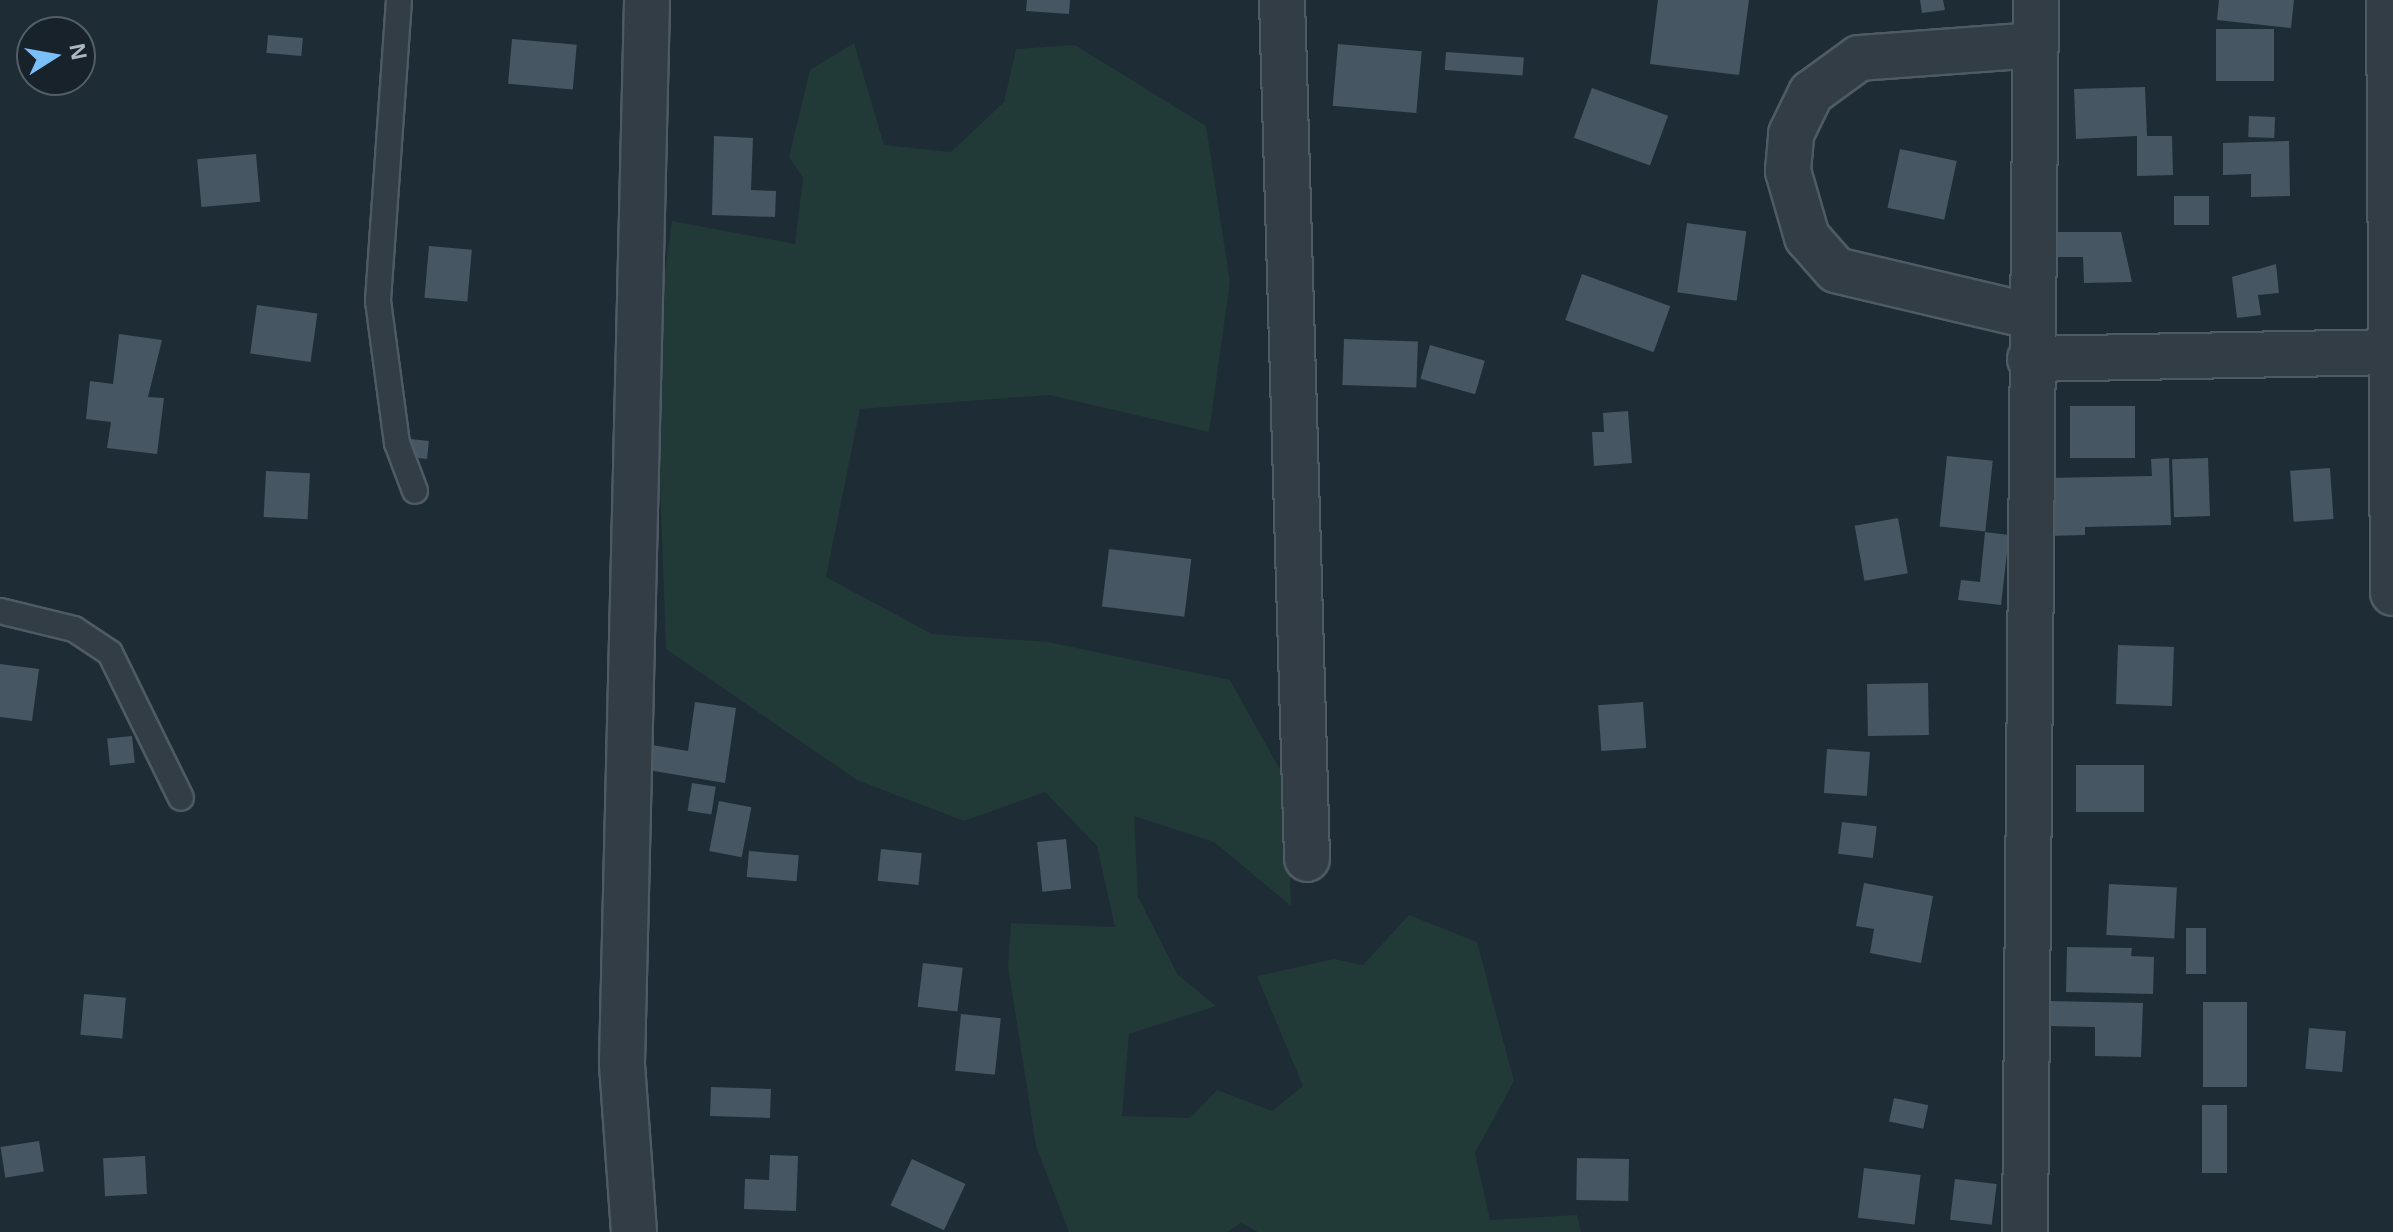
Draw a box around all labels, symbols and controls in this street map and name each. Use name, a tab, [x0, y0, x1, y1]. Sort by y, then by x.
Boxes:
north arrow	[16, 16, 96, 96]
text: N	[64, 42, 92, 62]

